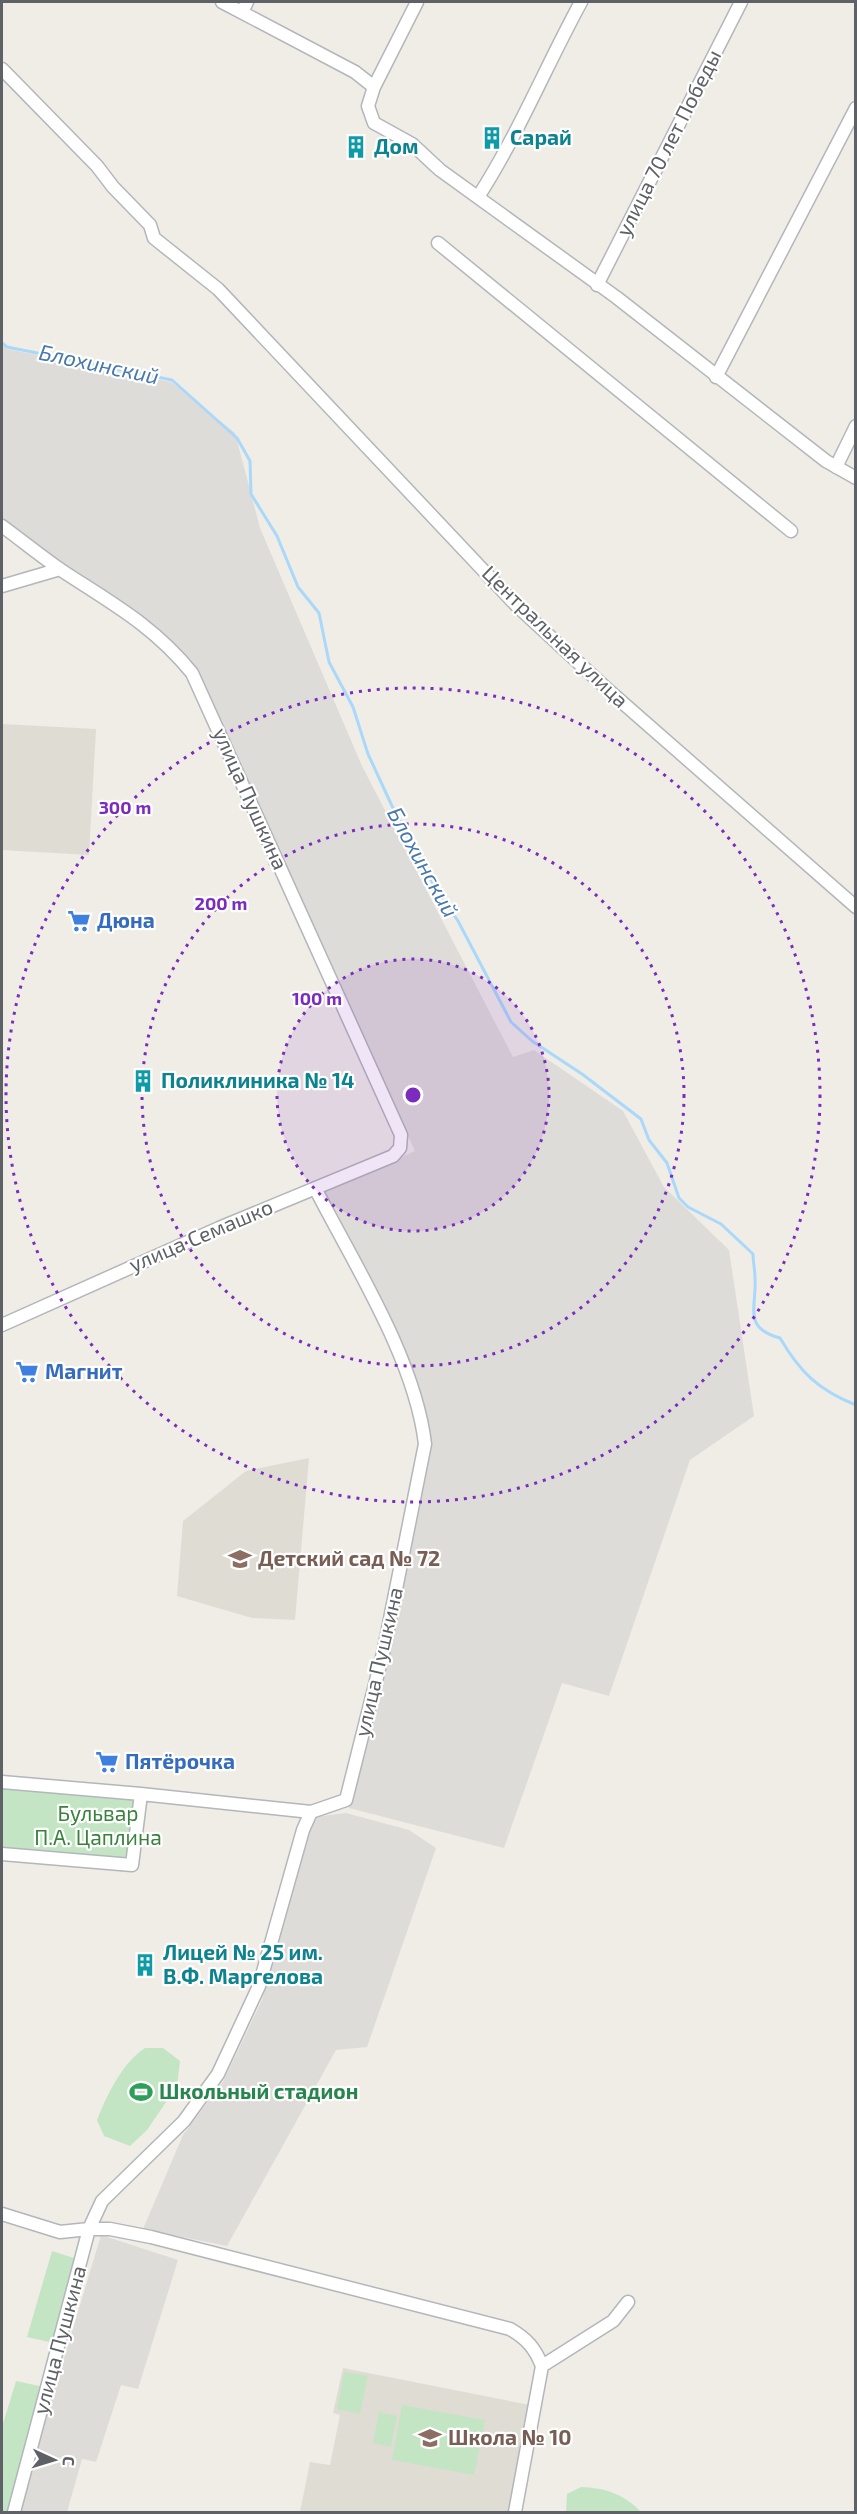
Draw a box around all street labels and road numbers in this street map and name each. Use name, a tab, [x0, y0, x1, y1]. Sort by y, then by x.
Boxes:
street label: улица 70 лет Победы	[610, 45, 726, 240]
street label: Центральная улица	[477, 560, 634, 713]
street label: улица Пушкина	[208, 723, 294, 874]
street label: улица Семашко	[125, 1193, 277, 1277]
street label: улица Пушкина	[348, 1584, 408, 1739]
street label: улица Пушкина	[27, 2263, 91, 2417]

